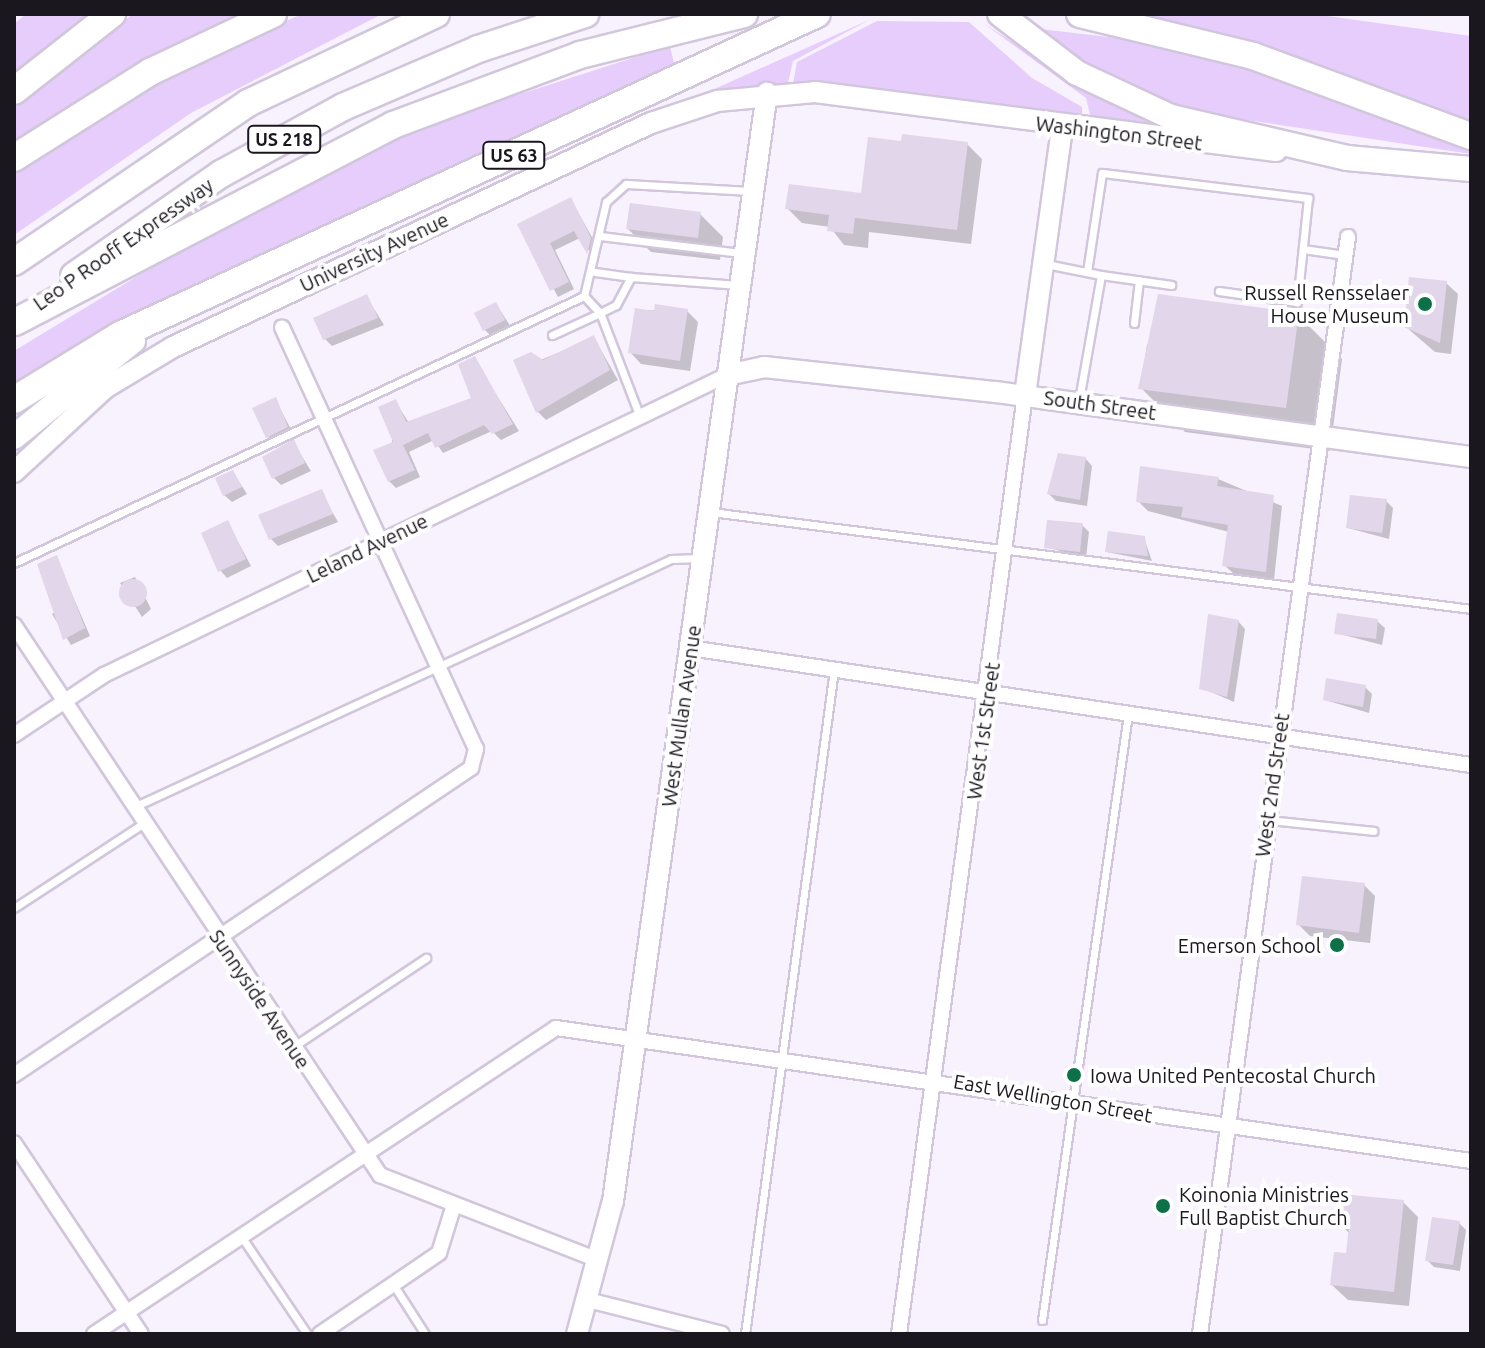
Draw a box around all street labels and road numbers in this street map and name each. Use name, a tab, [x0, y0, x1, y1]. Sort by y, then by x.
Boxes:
street label: Washington Street	[1034, 111, 1204, 155]
road number: US 218	[246, 125, 322, 153]
road number: US 63	[482, 141, 546, 169]
street label: Leo P Rooff Expressway	[28, 173, 218, 315]
street label: University Avenue	[296, 207, 452, 297]
street label: South Street	[1042, 385, 1158, 425]
street label: Leland Avenue	[302, 508, 432, 588]
street label: West Mullan Avenue	[656, 624, 706, 808]
street label: West 1st Street	[961, 661, 1005, 801]
street label: West 2nd Street	[1250, 711, 1294, 859]
street label: Sunnyside Avenue	[205, 925, 315, 1073]
street label: East Wellington Street	[952, 1069, 1154, 1127]

